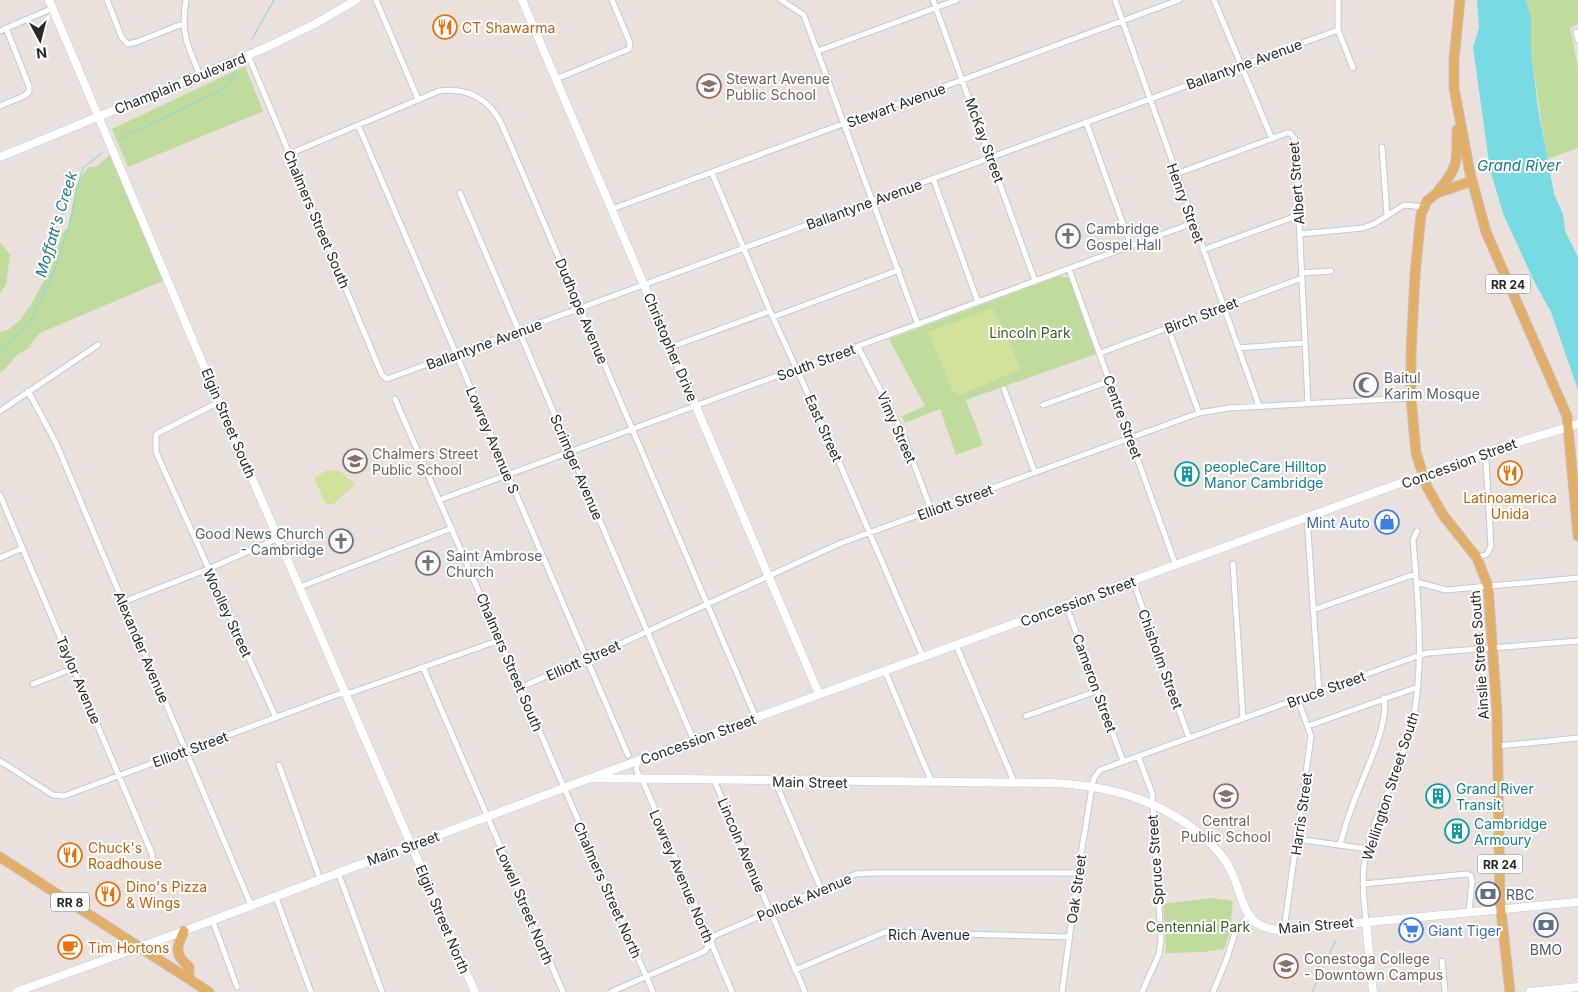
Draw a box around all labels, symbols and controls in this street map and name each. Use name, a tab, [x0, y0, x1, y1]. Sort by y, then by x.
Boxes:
restaurant icon: CT Shawarma	[432, 14, 458, 40]
north arrow	[15, 15, 65, 65]
place label: CT Shawarma	[462, 19, 555, 36]
street label: Ballantyne Avenue	[1184, 35, 1304, 93]
text: N	[35, 44, 48, 62]
street label: Champlain Boulevard	[112, 49, 248, 117]
place label: Stewart Avenue Public School	[726, 70, 830, 103]
school or university icon: Stewart Avenue Public School	[696, 73, 722, 99]
street label: Stewart Avenue	[844, 79, 948, 131]
street label: McKay Street	[962, 95, 1008, 185]
street label: Albert Street	[1285, 140, 1307, 225]
street label: Chalmers Street South	[280, 147, 354, 291]
water label: Grand River	[1477, 156, 1561, 175]
street label: Henry Street	[1164, 161, 1208, 246]
water label: Moffatt's Creek	[31, 168, 81, 279]
street label: Ballantyne Avenue	[804, 175, 924, 233]
place label: Cambridge Gospel Hall	[1086, 220, 1161, 253]
church icon: Cambridge Gospel Hall	[1055, 223, 1081, 249]
street label: Dudhope Avenue	[552, 255, 612, 367]
road number: RR 24	[1486, 274, 1530, 294]
street label: Christopher Drive	[640, 290, 702, 404]
street label: Birch Street	[1162, 293, 1241, 337]
street label: Ballantyne Avenue	[424, 315, 544, 373]
park label: Lincoln Park	[989, 324, 1071, 341]
street label: South Street	[775, 340, 858, 384]
street label: Elgin Street South	[198, 365, 260, 481]
place label: Baitul Karim Mosque	[1384, 369, 1480, 402]
mosque icon: Baitul Karim Mosque	[1353, 372, 1379, 398]
street label: Centre Street	[1100, 373, 1146, 462]
street label: Lowrey Avenue S	[463, 384, 523, 496]
street label: Vimy Street	[874, 389, 920, 466]
street label: East Street	[802, 392, 847, 465]
street label: Scrimger Avenue	[547, 412, 607, 522]
street label: Concession Street	[1399, 434, 1519, 492]
place label: Chalmers Street Public School	[372, 445, 479, 478]
school or university icon: Chalmers Street Public School	[342, 448, 368, 474]
place label: peopleCare Hilltop Manor Cambridge	[1204, 458, 1327, 491]
restaurant icon: Latinoamerica Unida	[1497, 460, 1523, 486]
building icon: peopleCare Hilltop Manor Cambridge	[1174, 461, 1200, 487]
street label: Elliott Street	[915, 480, 996, 524]
place label: Latinoamerica Unida	[1463, 489, 1557, 522]
shop icon: Mint Auto	[1374, 509, 1400, 535]
place label: Mint Auto	[1306, 514, 1370, 531]
place label: Good News Church - Cambridge	[195, 525, 324, 558]
church icon: Good News Church - Cambridge	[328, 528, 354, 554]
place label: Saint Ambrose Church	[446, 547, 543, 580]
church icon: Saint Ambrose Church	[415, 550, 441, 576]
street label: Woolley Street	[200, 566, 256, 660]
street label: Concession Street	[1018, 572, 1138, 630]
street label: Alexander Avenue	[111, 589, 173, 705]
street label: Chalmers Street South	[473, 590, 547, 734]
street label: Ainslie Street South	[1466, 590, 1492, 720]
street label: Chisholm Street	[1135, 607, 1187, 712]
street label: Cameron Street	[1069, 631, 1121, 735]
street label: Taylor Avenue	[53, 634, 105, 726]
street label: Elliott Street	[543, 636, 623, 684]
street label: Bruce Street	[1284, 667, 1368, 711]
street label: Concession Street	[638, 710, 758, 768]
street label: Wellington Street South	[1358, 710, 1422, 862]
street label: Elliott Street	[150, 727, 231, 771]
street label: Harris Street	[1287, 771, 1315, 857]
street label: Main Street	[772, 773, 848, 791]
place label: Grand River Transit	[1456, 780, 1534, 813]
school or university icon: Central Public School	[1213, 783, 1239, 809]
building icon: Grand River Transit	[1425, 783, 1451, 809]
street label: Lincoln Avenue	[714, 795, 770, 895]
street label: Lowrey Avenue North	[646, 807, 718, 945]
place label: Central Public School	[1181, 812, 1271, 845]
street label: Spruce Street	[1143, 814, 1167, 906]
place label: Cambridge Armoury	[1474, 815, 1547, 848]
building icon: Cambridge Armoury	[1444, 818, 1470, 844]
street label: Chalmers Street North	[570, 819, 646, 961]
street label: Main Street	[365, 827, 442, 869]
place label: Chuck's Roadhouse	[88, 839, 162, 872]
restaurant icon: Chuck's Roadhouse	[57, 842, 83, 868]
street label: Lowell Street North	[492, 843, 558, 967]
street label: Oak Street	[1063, 853, 1089, 925]
road number: RR 24	[1478, 854, 1522, 874]
street label: Elgin Street North	[412, 862, 474, 976]
street label: Pollock Avenue	[754, 869, 854, 925]
place label: Dino's Pizza & Wings	[126, 878, 207, 911]
restaurant icon: Dino's Pizza & Wings	[95, 881, 121, 907]
bank icon: RBC	[1475, 881, 1501, 907]
place label: RBC	[1506, 886, 1534, 903]
road number: RR 8	[51, 892, 89, 912]
bank icon: BMO	[1533, 912, 1559, 938]
street label: Main Street	[1278, 913, 1355, 937]
supermarket icon: Giant Tiger	[1398, 917, 1424, 943]
park label: Centennial Park	[1146, 918, 1250, 935]
place label: Giant Tiger	[1428, 922, 1501, 939]
street label: Rich Avenue	[888, 926, 970, 943]
cafe icon: Tim Hortons	[57, 934, 83, 960]
place label: Tim Hortons	[88, 939, 169, 956]
place label: BMO	[1530, 941, 1562, 958]
place label: Conestoga College - Downtown Campus	[1304, 950, 1443, 983]
school or university icon: Conestoga College - Downtown Campus	[1273, 953, 1299, 979]

